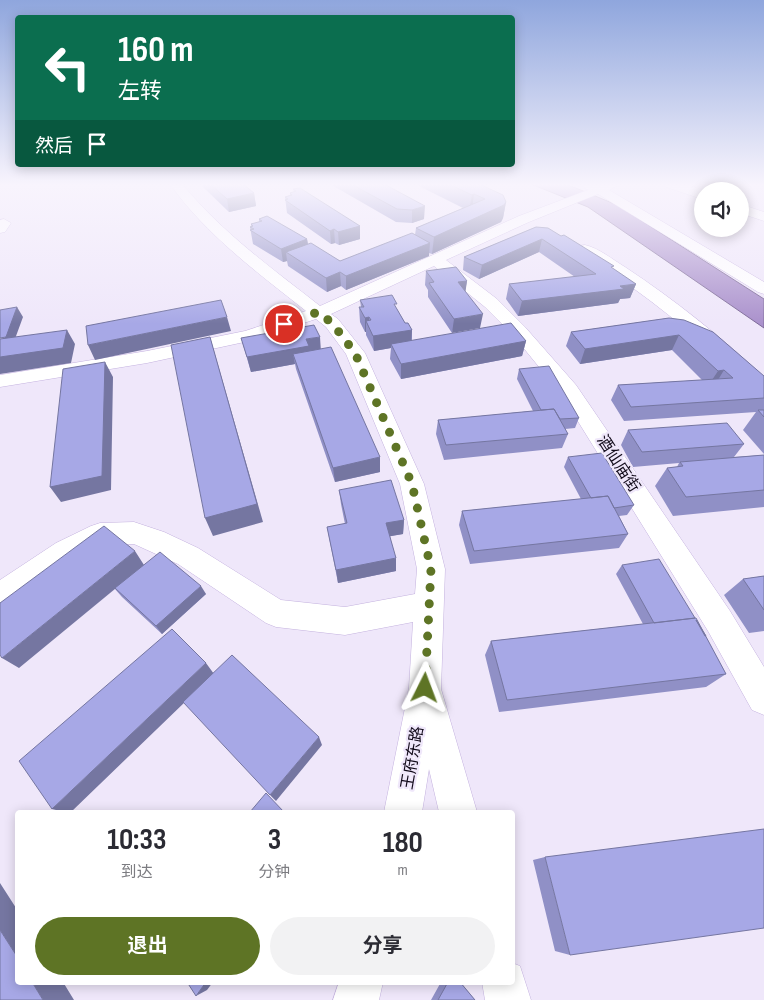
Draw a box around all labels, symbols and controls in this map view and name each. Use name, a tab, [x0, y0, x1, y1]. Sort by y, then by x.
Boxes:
text: 160 m	[118, 29, 194, 72]
icon: left	[35, 35, 100, 100]
text: 左转	[118, 78, 162, 105]
icon: arrive	[83, 130, 111, 158]
text: 然后	[35, 135, 73, 158]
map controls	[694, 182, 749, 237]
button: sound	[694, 182, 749, 237]
pin	[263, 303, 305, 345]
icon: arrive	[270, 310, 298, 338]
street label: 酒仙庙街	[593, 432, 643, 496]
position arrow	[398, 661, 450, 713]
street label: 王府东路	[398, 725, 428, 791]
text: 10:33	[107, 822, 166, 858]
text: 3	[268, 822, 281, 858]
text: 180	[383, 825, 423, 861]
text: m	[398, 861, 408, 880]
text: 到达	[121, 863, 153, 882]
text: 分钟	[259, 863, 291, 882]
button: 退出	[35, 917, 260, 975]
button: 分享	[270, 917, 495, 975]

